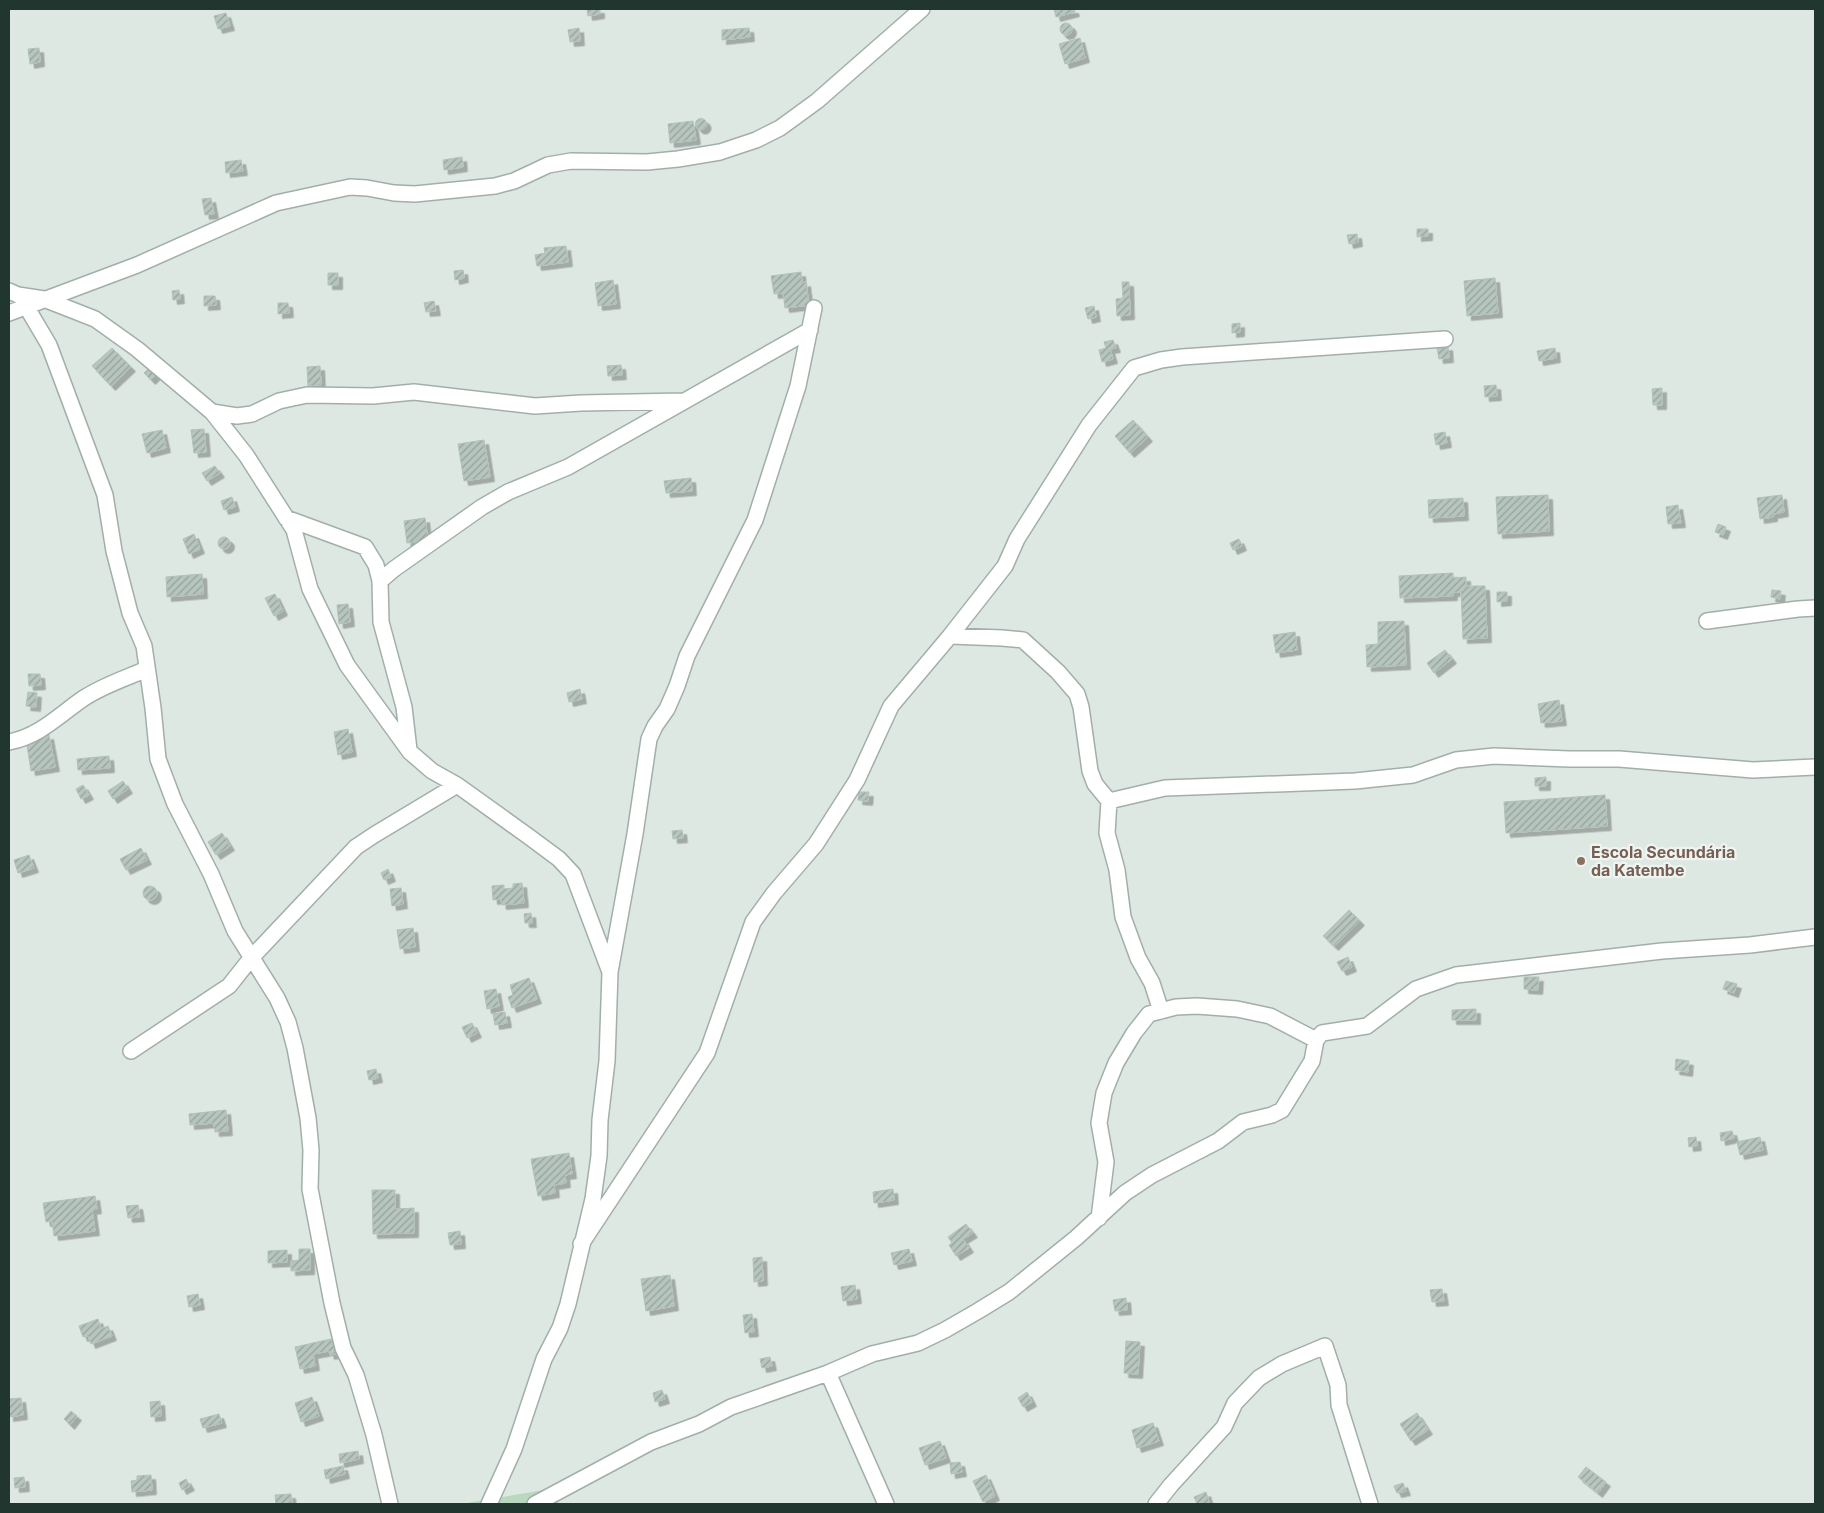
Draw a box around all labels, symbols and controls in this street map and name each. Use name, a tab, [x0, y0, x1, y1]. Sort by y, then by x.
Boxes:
place label: Escola Secundária da Katembe	[1591, 842, 1735, 880]
marker: Escola Secundária da Katembe	[1575, 855, 1587, 867]

